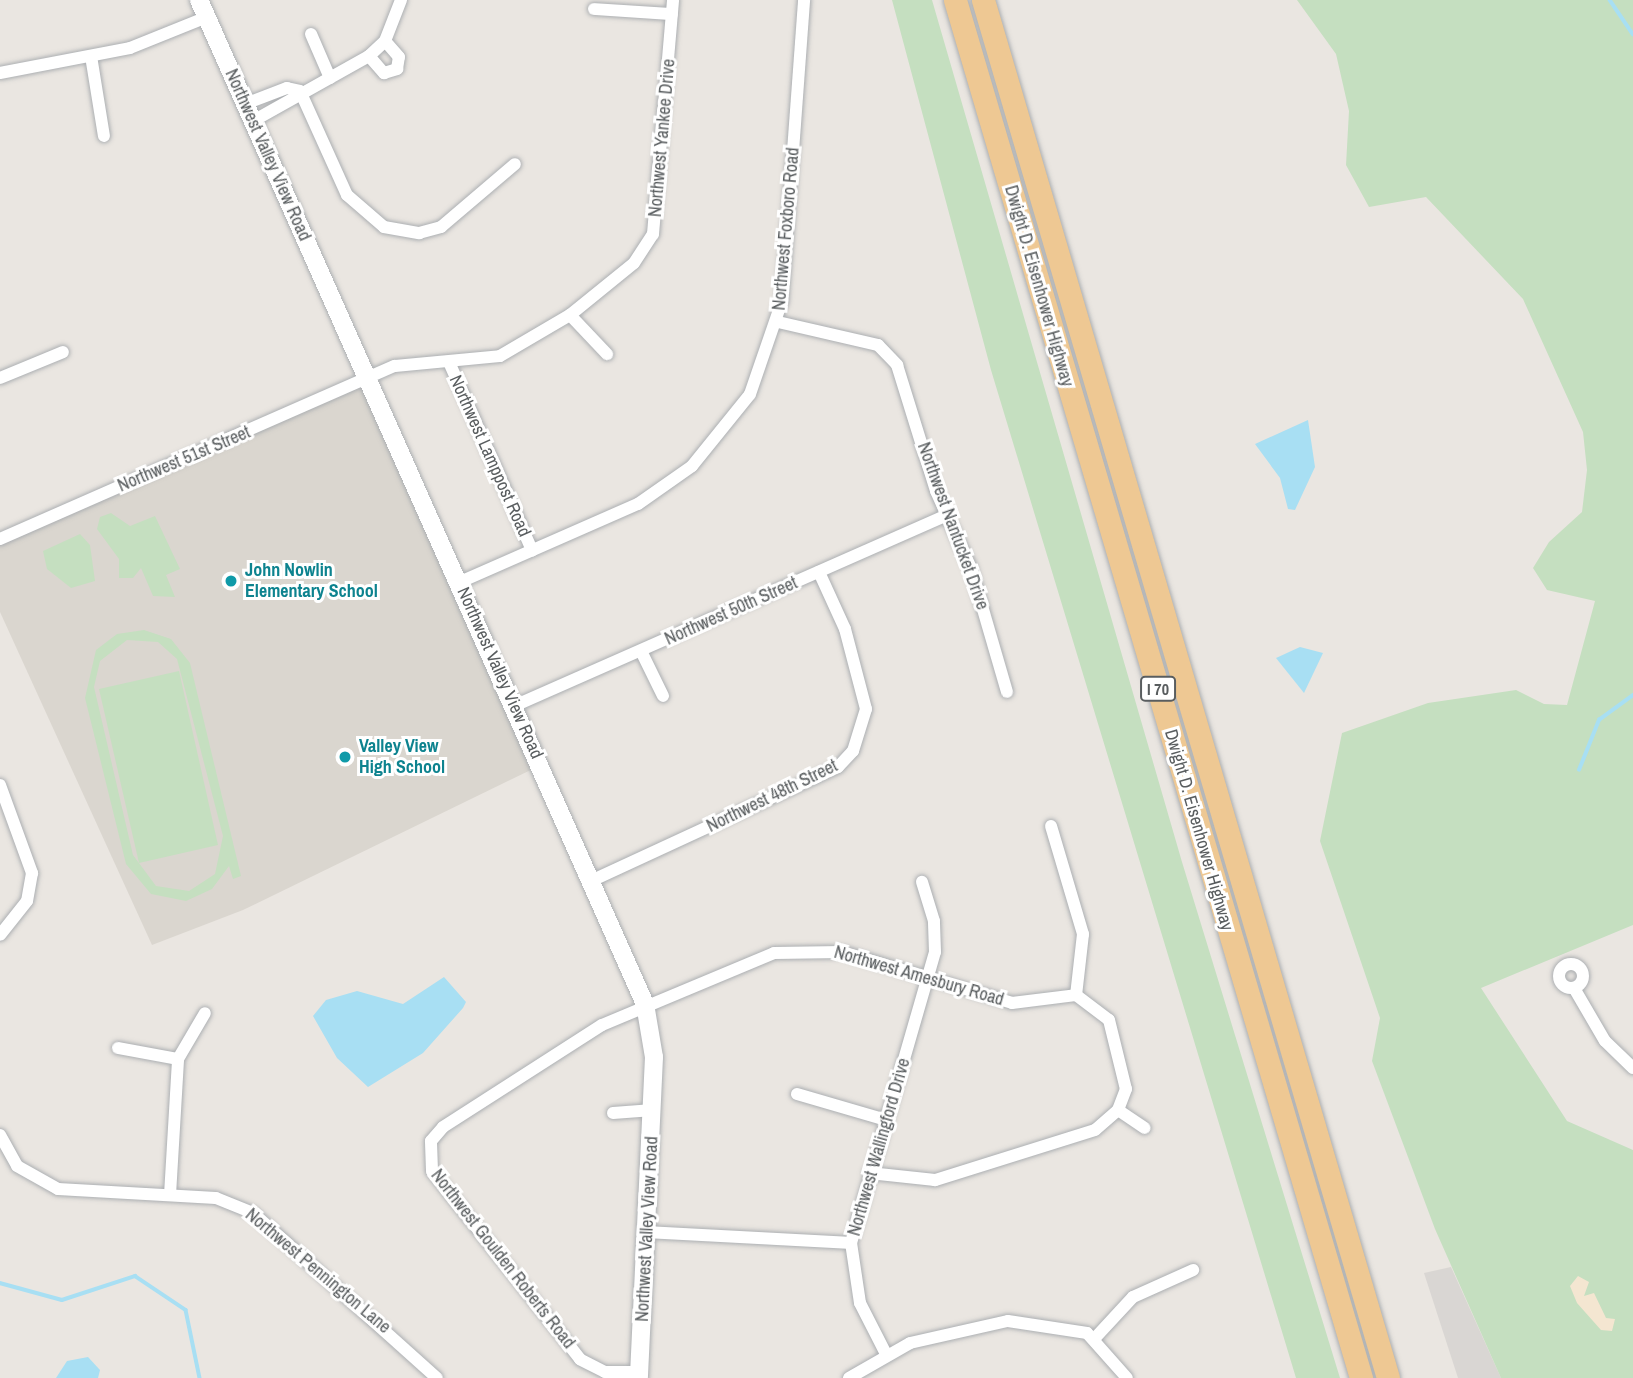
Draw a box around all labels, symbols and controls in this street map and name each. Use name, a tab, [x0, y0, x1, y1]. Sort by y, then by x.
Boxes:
street label: Northwest Yankee Drive	[644, 58, 680, 218]
street label: Northwest Valley View Road	[220, 66, 316, 244]
street label: Northwest Foxboro Road	[768, 147, 804, 311]
street label: Dwight D. Eisenhower Highway	[1000, 183, 1078, 389]
street label: Northwest Lamppost Road	[445, 372, 535, 540]
street label: Northwest 51st Street	[114, 421, 254, 497]
street label: Northwest Nantucket Drive	[913, 439, 993, 613]
place label: John Nowlin Elementary School	[245, 560, 378, 602]
street label: Northwest 50th Street	[661, 572, 801, 650]
marker: John Nowlin Elementary School	[223, 573, 239, 589]
street label: Northwest Valley View Road	[452, 584, 548, 762]
road number: I 70	[1139, 676, 1177, 702]
street label: Dwight D. Eisenhower Highway	[1160, 727, 1238, 933]
place label: Valley View High School	[359, 736, 445, 778]
marker: Valley View High School	[337, 749, 353, 765]
street label: Northwest 48th Street	[703, 755, 841, 837]
street label: Northwest Amesbury Road	[831, 941, 1007, 1011]
street label: Northwest Wallingford Drive	[843, 1056, 915, 1238]
street label: Northwest Valley View Road	[631, 1136, 663, 1322]
street label: Northwest Goulden Roberts Road	[426, 1165, 580, 1353]
street label: Northwest Pennington Lane	[241, 1204, 395, 1338]

